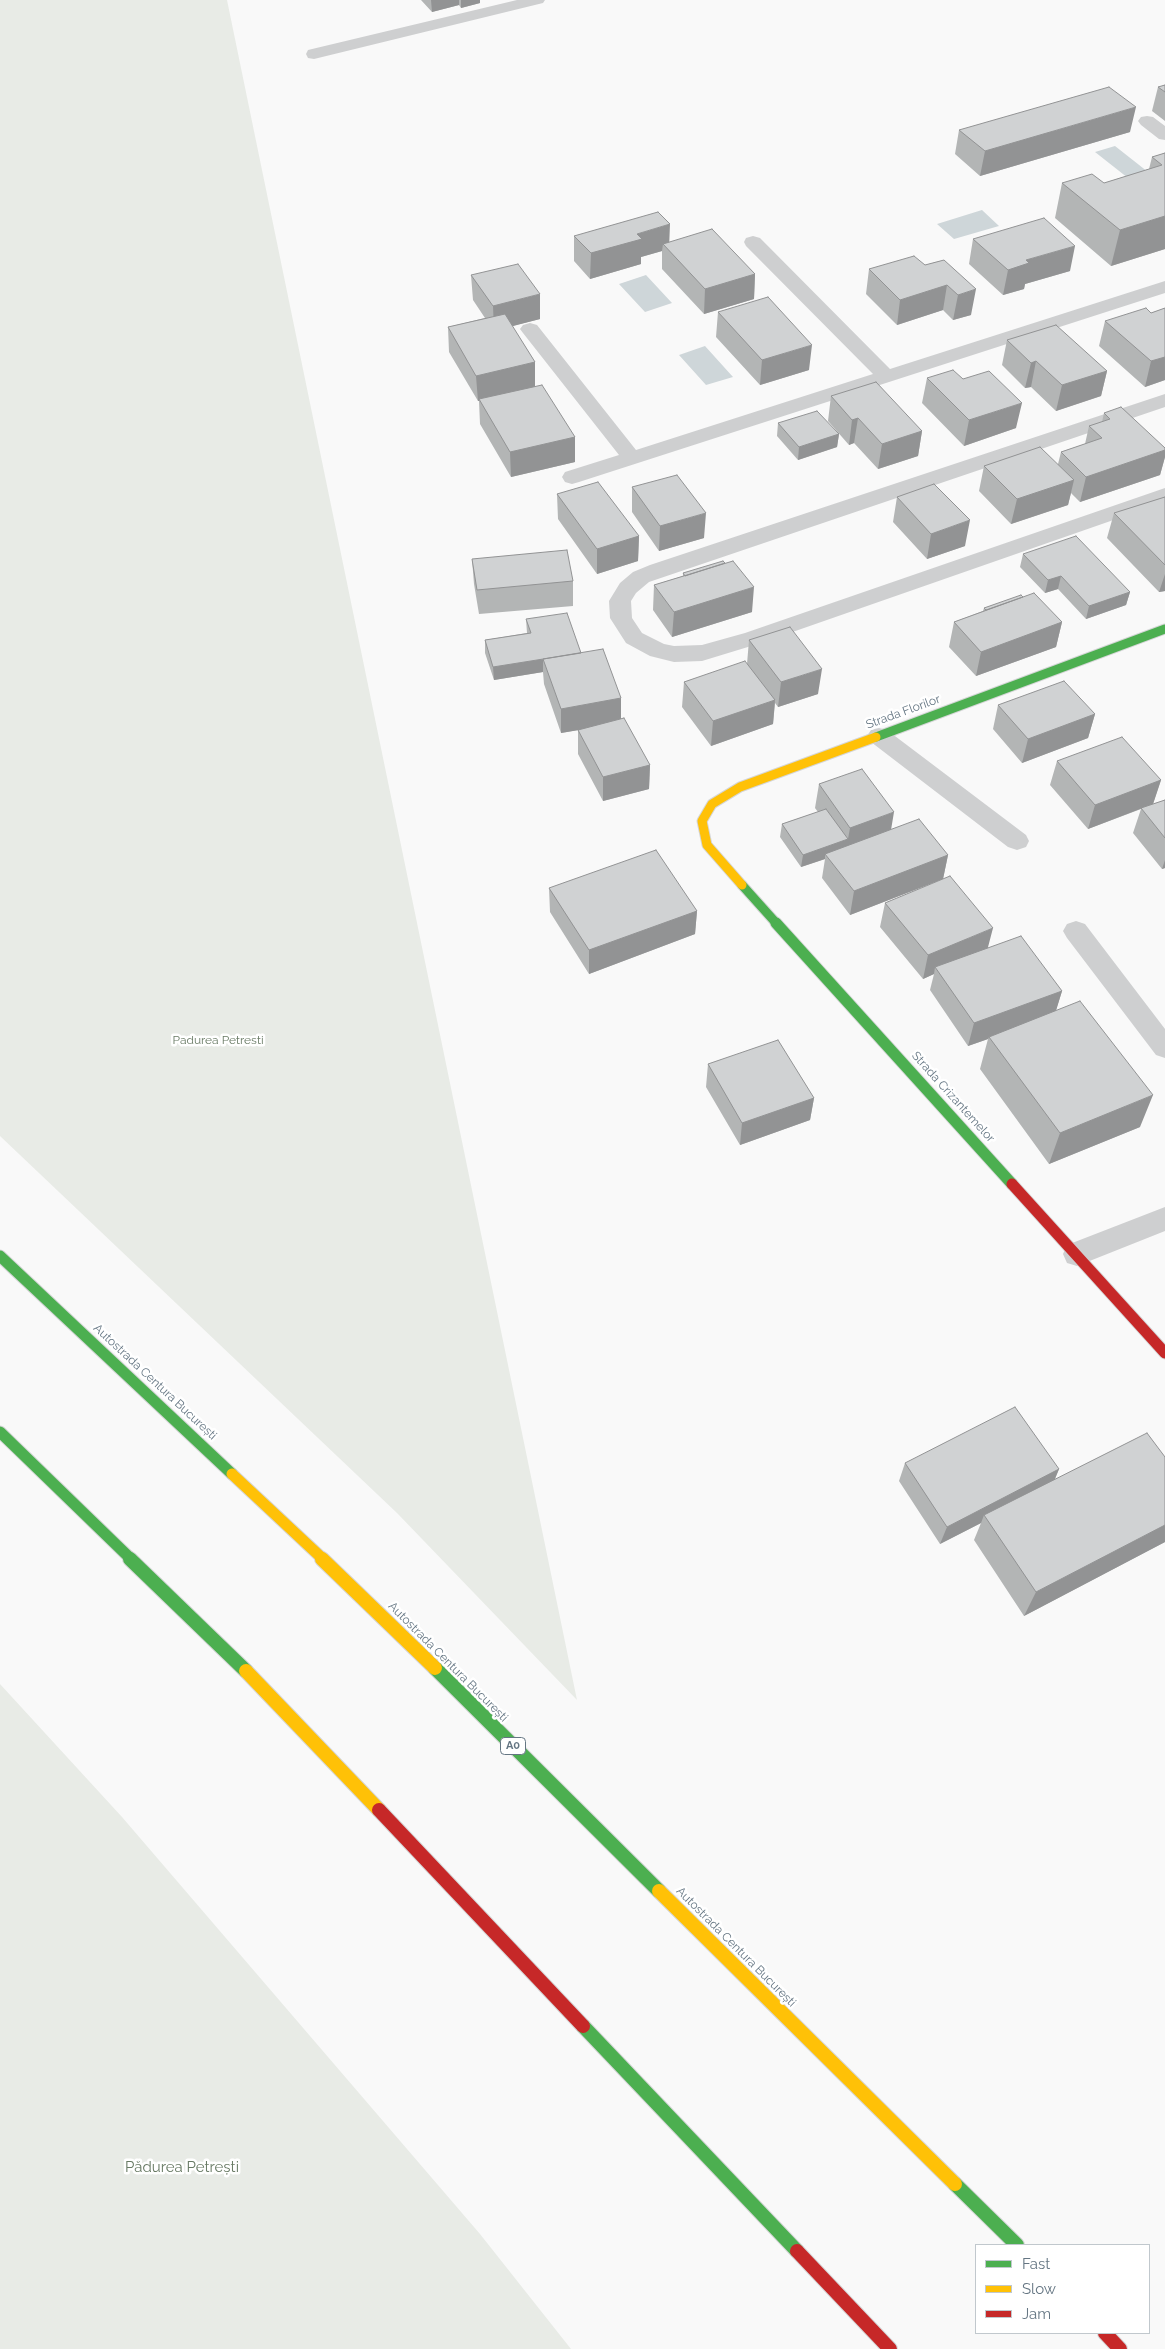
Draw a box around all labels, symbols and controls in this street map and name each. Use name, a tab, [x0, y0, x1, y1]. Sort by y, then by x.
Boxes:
street label: Strada Florilor	[864, 692, 942, 732]
park label: Padurea Petresti	[172, 1033, 264, 1047]
street label: Strada Crizantemelor	[908, 1049, 998, 1145]
street label: Autostrada Centura București	[90, 1321, 220, 1443]
street label: Autostrada Centura București	[385, 1599, 511, 1725]
road number: A0	[500, 1738, 526, 1754]
street label: Autostrada Centura București	[673, 1884, 799, 2010]
park label: Pădurea Petrești	[125, 2158, 239, 2176]
legend	[975, 2244, 1150, 2334]
text: Fast	[1022, 2255, 1050, 2273]
text: Slow	[1022, 2280, 1056, 2298]
text: Jam	[1022, 2305, 1051, 2323]

